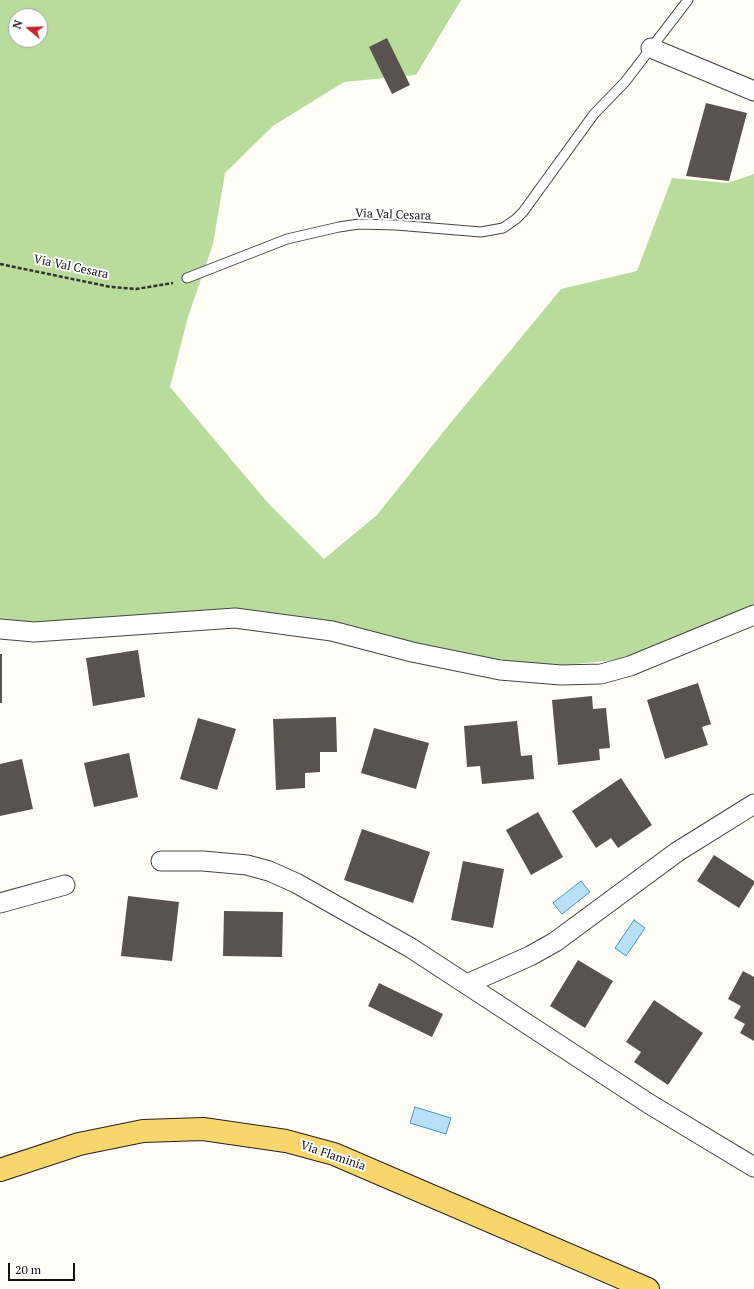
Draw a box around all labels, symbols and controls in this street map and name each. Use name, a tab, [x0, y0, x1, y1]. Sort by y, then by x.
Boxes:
north arrow	[8, 8, 48, 48]
text: N	[10, 18, 26, 31]
street label: Via Val Cesara	[355, 206, 431, 224]
street label: Via Val Cesara	[32, 252, 110, 282]
street label: Via Flaminia	[299, 1138, 367, 1174]
scale bar	[10, 1255, 77, 1281]
text: 20 m	[15, 1262, 41, 1277]

